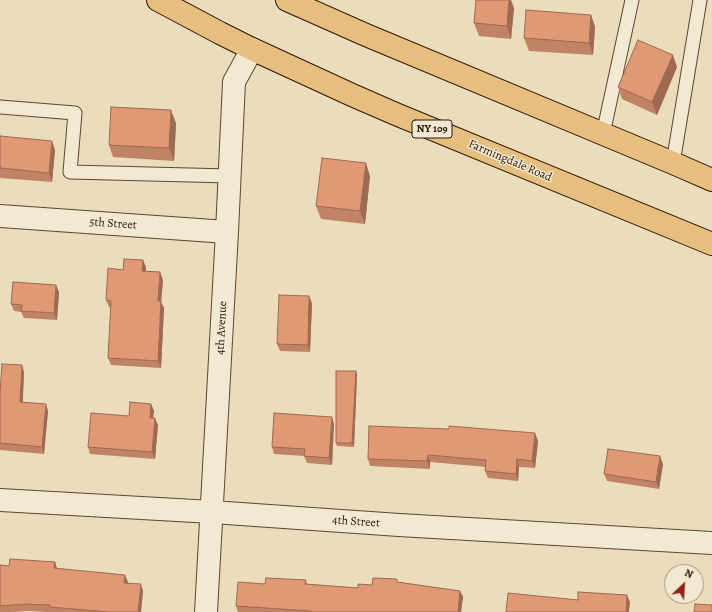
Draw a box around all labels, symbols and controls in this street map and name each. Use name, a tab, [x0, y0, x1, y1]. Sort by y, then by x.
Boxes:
road number: NY 109	[412, 120, 452, 138]
street label: Farmingdale Road	[466, 137, 554, 185]
street label: 5th Street	[89, 215, 137, 233]
street label: 4th Avenue	[213, 301, 231, 355]
street label: 4th Street	[332, 513, 380, 531]
north arrow	[664, 564, 704, 604]
text: N	[682, 565, 696, 582]

